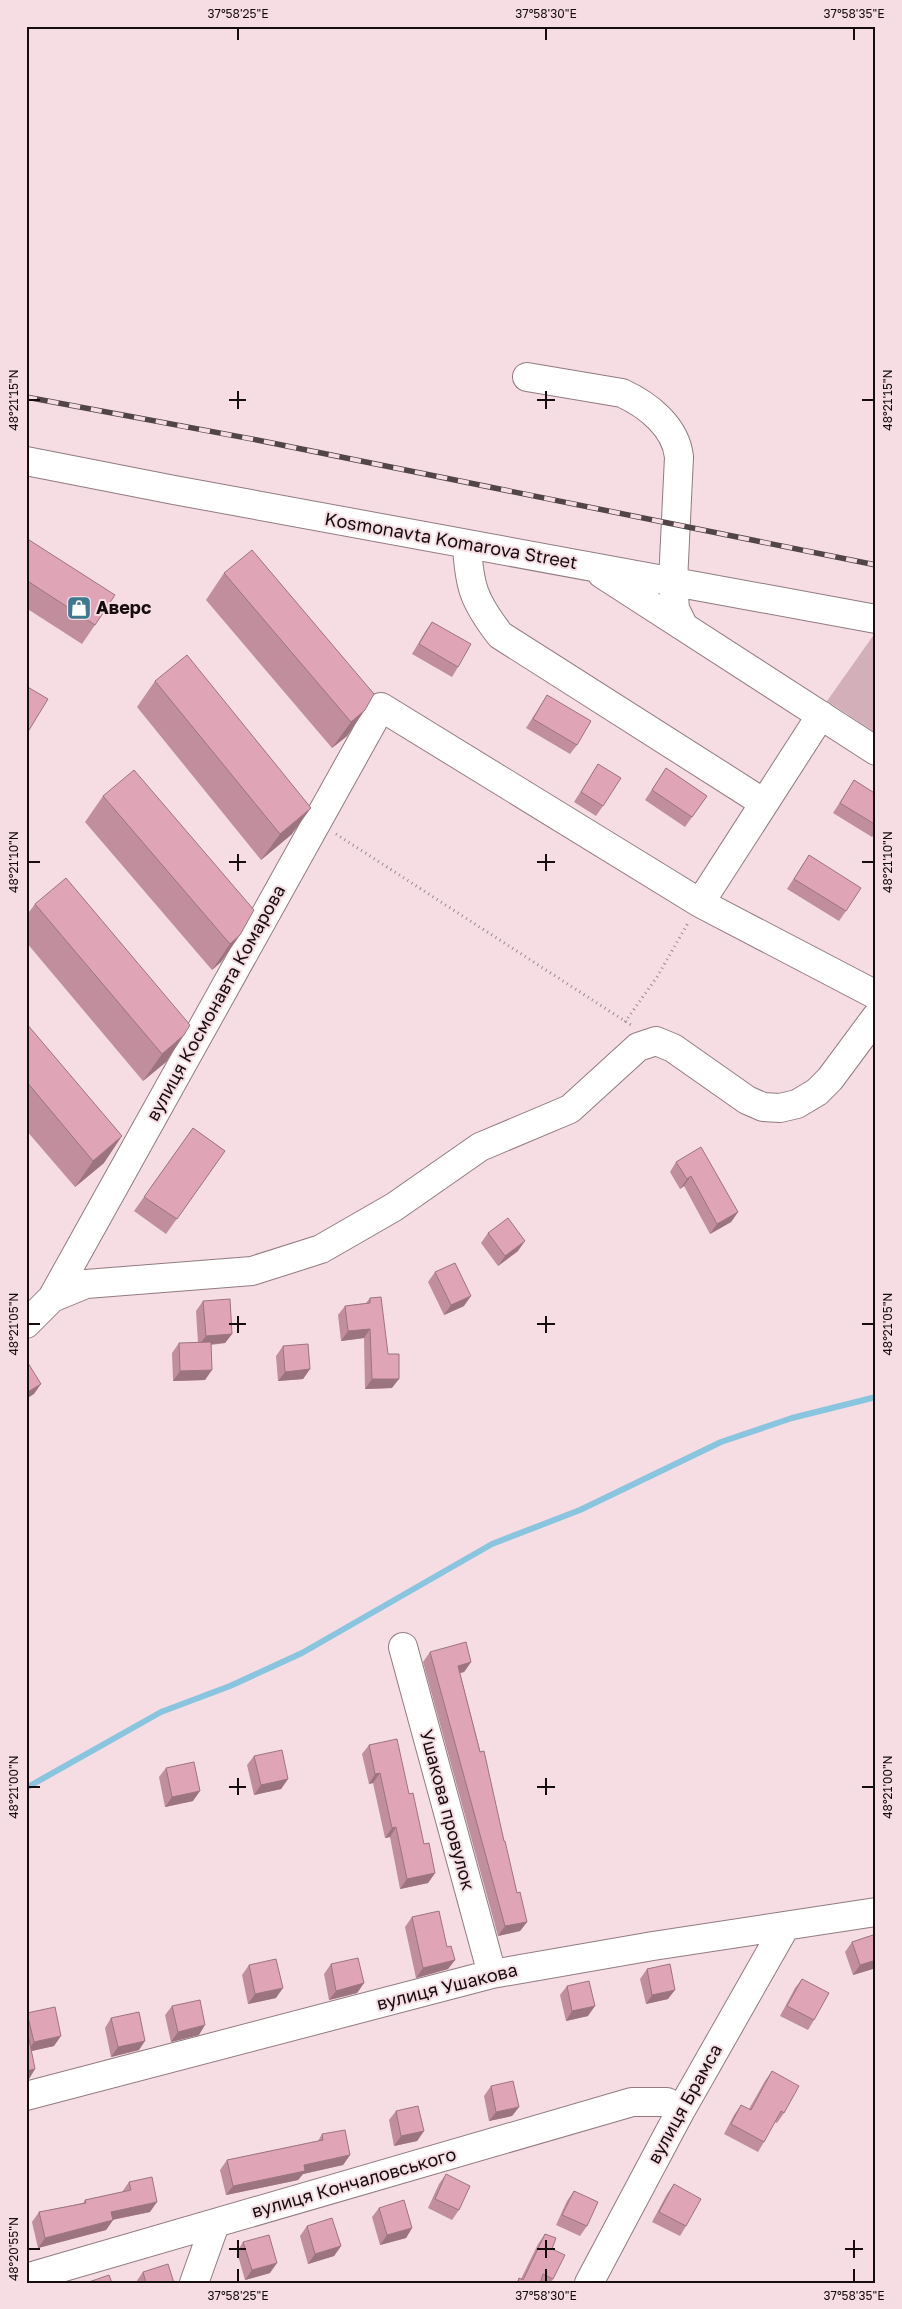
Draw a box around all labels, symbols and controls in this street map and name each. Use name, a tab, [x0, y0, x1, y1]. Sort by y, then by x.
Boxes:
text: 37°58'25"E	[208, 6, 268, 21]
text: 37°58'30"E	[515, 6, 577, 21]
text: 37°58'35"E	[824, 6, 884, 21]
text: 48°21'15"N	[6, 369, 21, 431]
text: 48°21'15"N	[880, 369, 895, 431]
street label: Kosmonavta Komarova Street	[323, 507, 579, 573]
shop icon: Аверс	[66, 595, 92, 621]
place label: Аверс	[96, 596, 151, 618]
text: 48°21'10"N	[6, 831, 21, 893]
text: 48°21'10"N	[880, 831, 895, 893]
street label: вулиця Космонавта Комарова	[141, 881, 289, 1124]
text: 48°21'05"N	[6, 1293, 21, 1355]
text: 48°21'05"N	[880, 1293, 895, 1355]
street label: Ушакова провулок	[416, 1727, 480, 1893]
text: 48°21'00"N	[6, 1755, 21, 1819]
text: 48°21'00"N	[880, 1755, 895, 1819]
street label: вулиця Ушакова	[374, 1958, 519, 2014]
street label: вулиця Брамса	[642, 2040, 726, 2167]
street label: вулиця Кончаловського	[249, 2142, 459, 2222]
text: 48°20'55"N	[6, 2217, 21, 2281]
text: 37°58'25"E	[208, 2288, 268, 2303]
text: 37°58'30"E	[515, 2288, 577, 2303]
text: 37°58'35"E	[824, 2288, 884, 2303]

